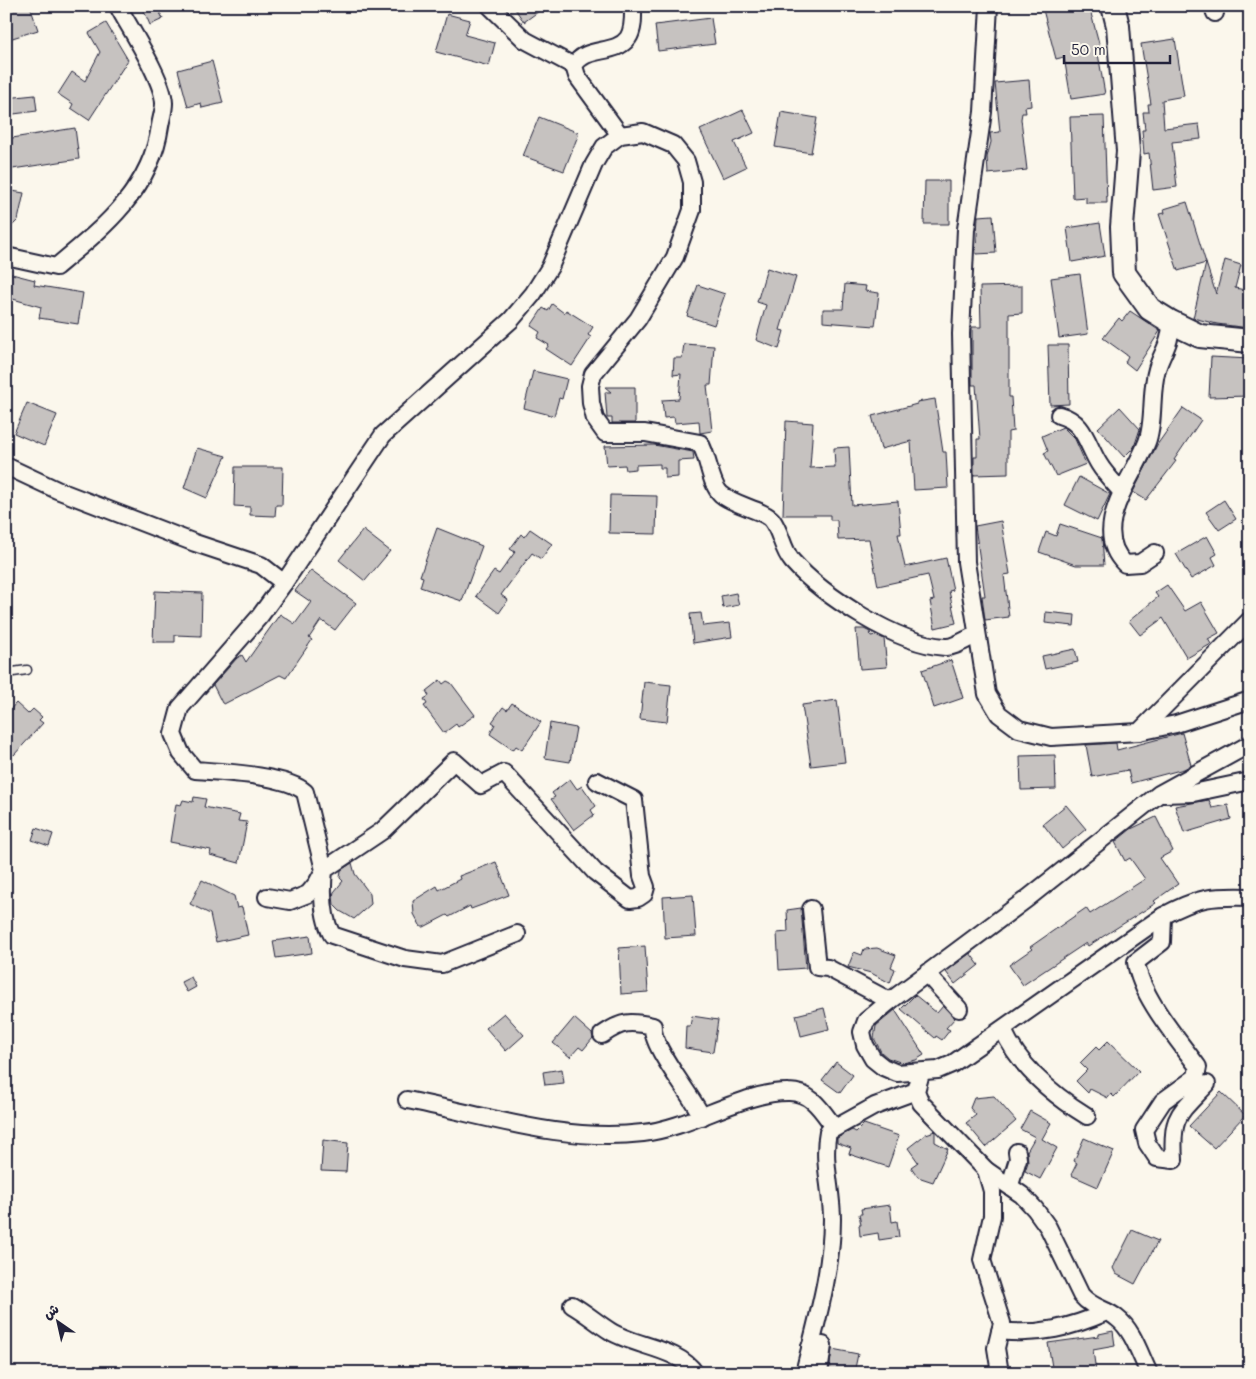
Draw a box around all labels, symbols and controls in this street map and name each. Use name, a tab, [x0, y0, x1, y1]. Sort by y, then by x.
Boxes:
scale bar	[1064, 32, 1170, 64]
text: 50 m	[1071, 39, 1106, 59]
north arrow	[32, 1296, 82, 1346]
text: ش	[39, 1299, 62, 1323]

